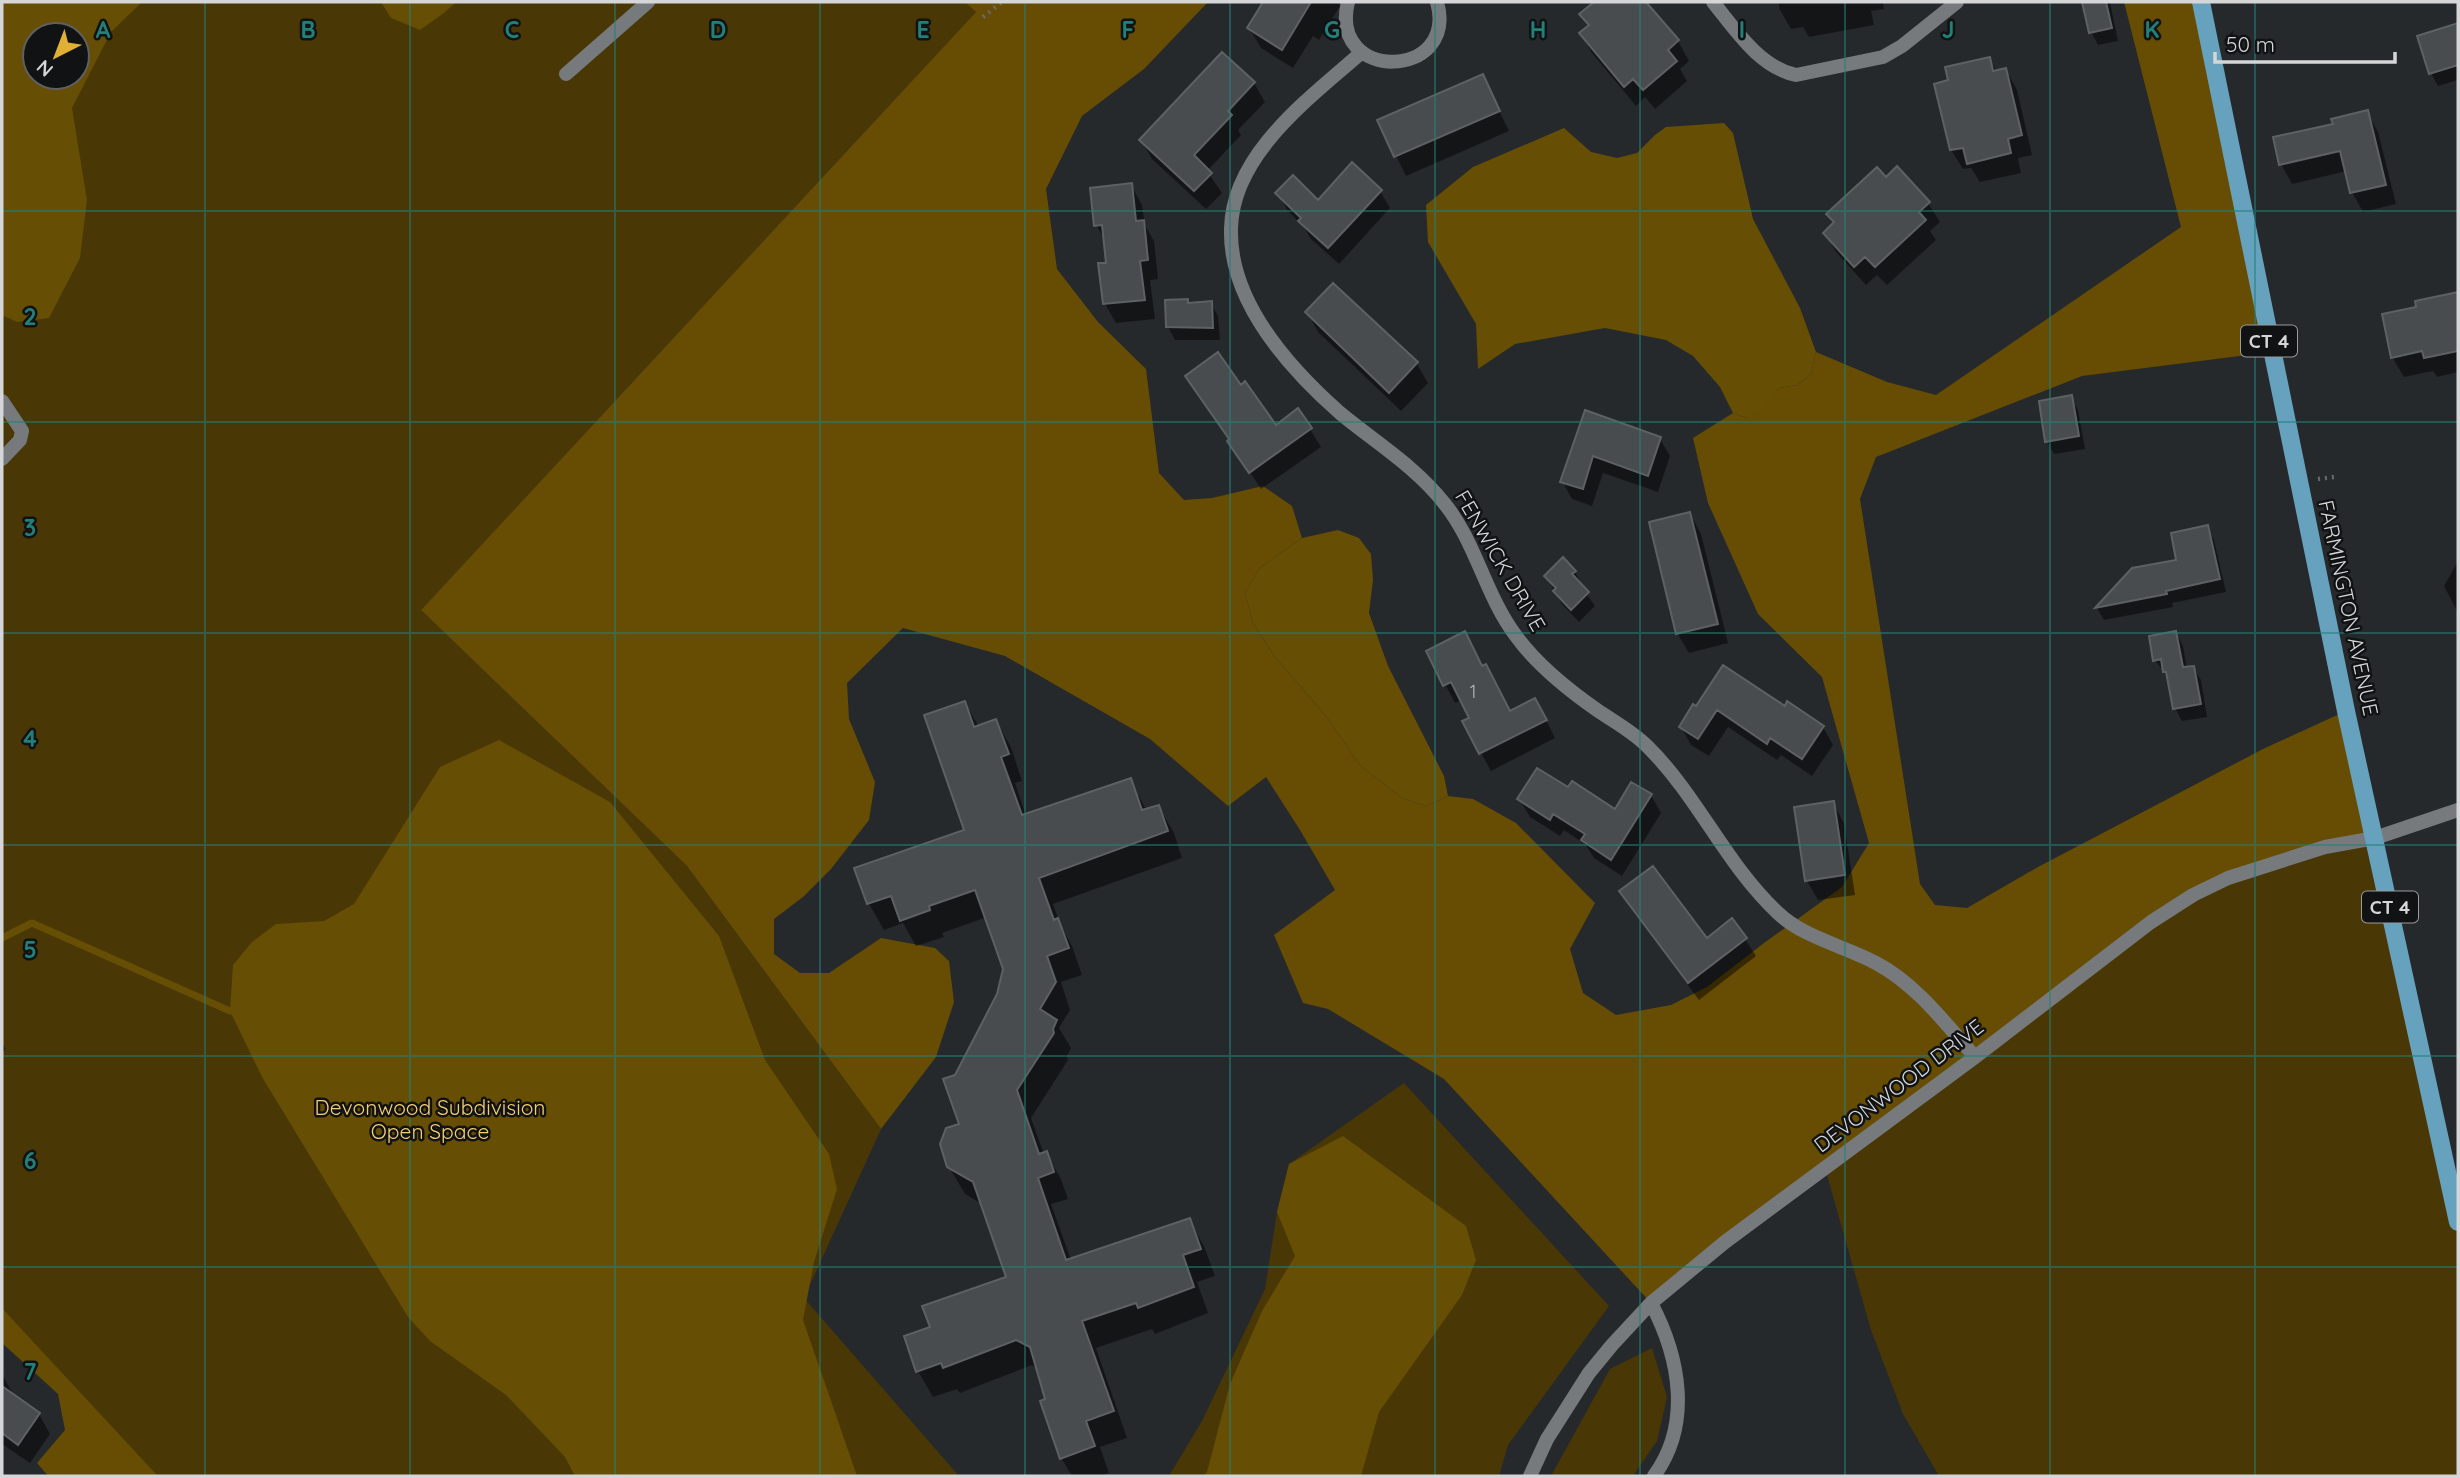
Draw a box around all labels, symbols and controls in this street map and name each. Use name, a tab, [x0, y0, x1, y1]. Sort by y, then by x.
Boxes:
text: A	[96, 15, 111, 44]
text: B	[300, 15, 316, 44]
text: C	[505, 15, 519, 44]
text: D	[710, 15, 726, 44]
text: E	[916, 15, 930, 44]
text: F	[1122, 15, 1134, 44]
text: G	[1324, 15, 1340, 44]
text: H	[1530, 15, 1546, 44]
text: I	[1739, 15, 1745, 44]
text: J	[1942, 15, 1954, 44]
text: K	[2144, 15, 2160, 44]
north arrow	[21, 21, 91, 91]
scale bar	[2215, 21, 2395, 65]
text: 50 m	[2226, 31, 2275, 57]
text: N	[31, 55, 58, 82]
text: 2	[23, 302, 37, 331]
road number: CT 4	[2241, 326, 2297, 356]
street label: FENWICK DRIVE	[1450, 485, 1552, 636]
street label: FARMINGTON AVENUE	[2313, 498, 2385, 718]
text: 3	[24, 513, 36, 542]
house number: 1	[1470, 680, 1476, 703]
text: 4	[23, 724, 37, 753]
road number: CT 4	[2362, 892, 2418, 923]
text: 5	[23, 935, 37, 964]
street label: DEVONWOOD DRIVE	[1808, 1013, 1988, 1157]
park label: Devonwood Subdivision Open Space	[315, 1094, 545, 1144]
text: 6	[24, 1146, 36, 1175]
text: 7	[24, 1357, 37, 1386]

